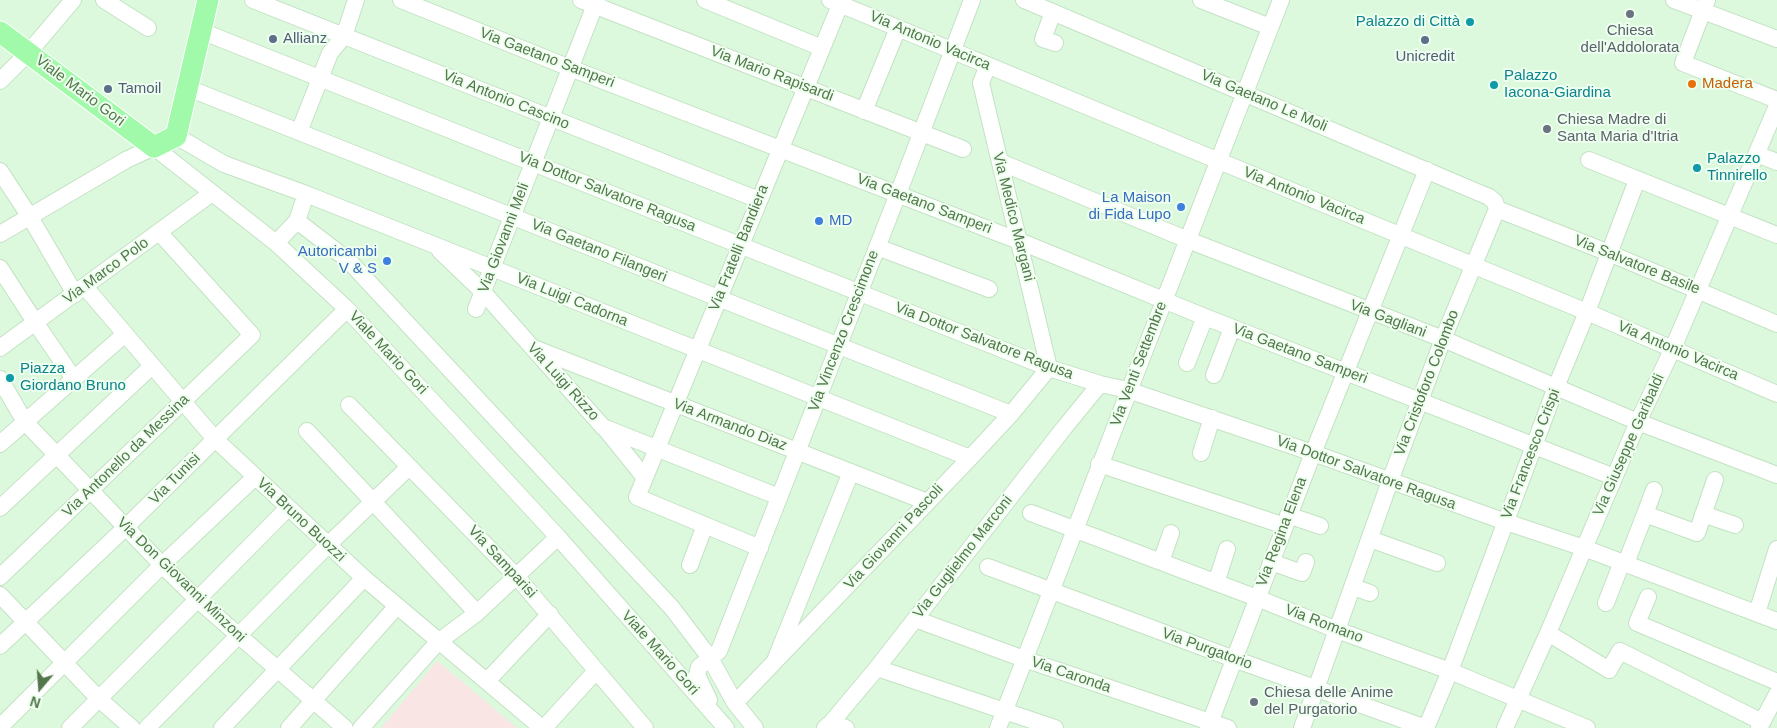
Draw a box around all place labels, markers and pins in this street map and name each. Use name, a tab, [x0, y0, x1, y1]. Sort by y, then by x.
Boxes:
marker: Chiesa dell'Addolorata	[1624, 8, 1636, 20]
place label: Palazzo di Città	[1356, 13, 1460, 31]
marker: Palazzo di Città	[1464, 16, 1476, 28]
place label: Chiesa dell'Addolorata	[1581, 22, 1679, 57]
place label: Allianz	[283, 30, 327, 48]
marker: Allianz	[267, 33, 279, 45]
marker: Unicredit	[1419, 34, 1431, 46]
place label: Unicredit	[1395, 48, 1455, 66]
place label: Palazzo Iacona-Giardina	[1504, 67, 1611, 102]
place label: Madera	[1702, 75, 1753, 93]
marker: Madera	[1686, 78, 1698, 90]
marker: Palazzo Iacona-Giardina	[1488, 79, 1500, 91]
place label: Tamoil	[118, 80, 161, 98]
marker: Tamoil	[102, 83, 114, 95]
place label: Chiesa Madre di Santa Maria d'Itria	[1557, 111, 1678, 146]
marker: Chiesa Madre di Santa Maria d'Itria	[1541, 123, 1553, 135]
place label: Palazzo Tinnirello	[1707, 150, 1767, 185]
marker: Palazzo Tinnirello	[1691, 162, 1703, 174]
place label: La Maison di Fida Lupo	[1088, 189, 1171, 224]
marker: La Maison di Fida Lupo	[1175, 201, 1187, 213]
place label: MD	[829, 212, 852, 230]
marker: MD	[813, 215, 825, 227]
place label: Autoricambi V & S	[298, 243, 377, 278]
marker: Autoricambi V & S	[381, 255, 393, 267]
place label: Piazza Giordano Bruno	[20, 360, 126, 395]
marker: Piazza Giordano Bruno	[4, 372, 16, 384]
place label: Chiesa delle Anime del Purgatorio	[1264, 684, 1393, 719]
marker: Chiesa delle Anime del Purgatorio	[1248, 696, 1260, 708]

